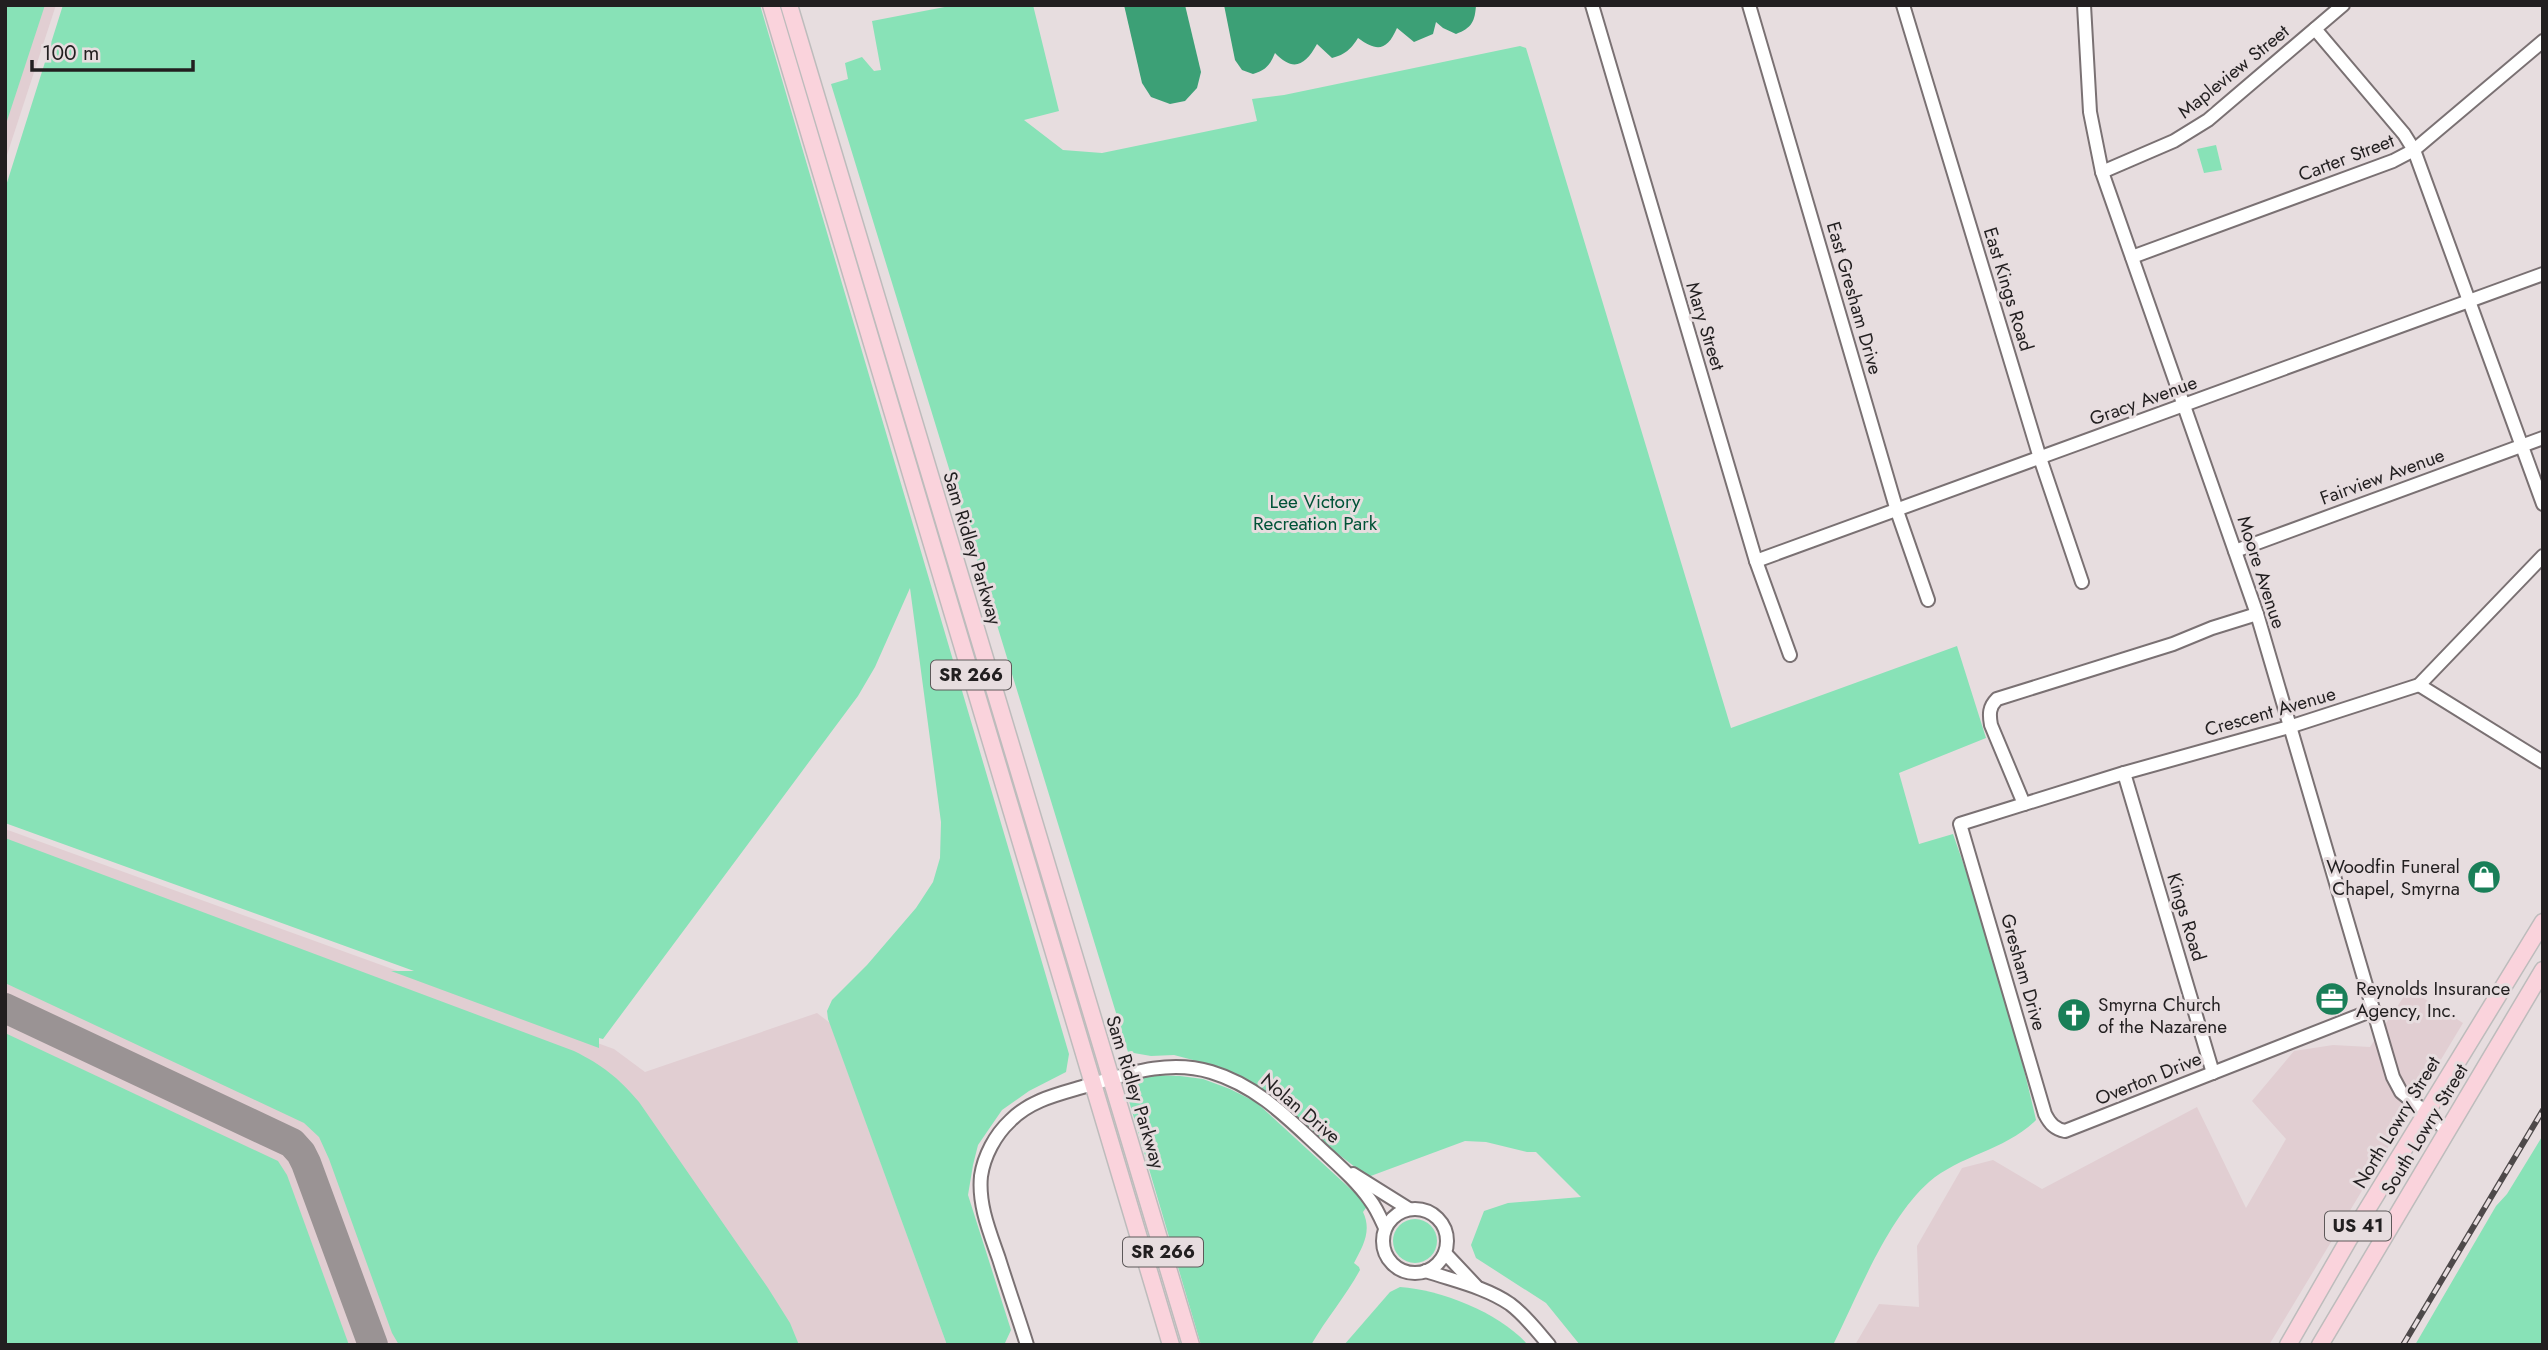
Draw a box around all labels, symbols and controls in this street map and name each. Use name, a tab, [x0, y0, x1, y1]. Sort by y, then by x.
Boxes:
street label: Mapleview Street	[2172, 18, 2295, 125]
scale bar	[32, 28, 192, 72]
text: 100 m	[42, 38, 99, 68]
street label: Carter Street	[2294, 127, 2398, 188]
street label: East Gresham Drive	[1820, 219, 1889, 378]
street label: East Kings Road	[1977, 224, 2040, 354]
street label: Mary Street	[1679, 279, 1732, 374]
street label: Gracy Avenue	[2086, 368, 2201, 432]
street label: Fairview Avenue	[2316, 441, 2448, 512]
street label: Sam Ridley Parkway	[936, 468, 1009, 629]
park label: Lee Victory Recreation Park	[1253, 488, 1378, 537]
street label: Moore Avenue	[2231, 512, 2293, 632]
road number: SR 266	[931, 660, 1011, 690]
street label: Crescent Avenue	[2202, 680, 2339, 743]
place label: Woodfin Funeral Chapel, Smyrna	[2326, 853, 2460, 902]
shop icon: Woodfin Funeral Chapel, Smyrna	[2465, 858, 2503, 896]
street label: Kings Road	[2160, 870, 2213, 965]
street label: Gresham Drive	[1994, 911, 2053, 1034]
place label: Reynolds Insurance Agency, Inc.	[2356, 975, 2510, 1024]
office icon: Reynolds Insurance Agency, Inc.	[2313, 980, 2351, 1018]
place label: Smyrna Church of the Nazarene	[2098, 991, 2227, 1040]
church icon: Smyrna Church of the Nazarene	[2055, 996, 2093, 1034]
street label: Sam Ridley Parkway	[1099, 1012, 1172, 1173]
street label: Overton Drive	[2091, 1045, 2206, 1112]
street label: North Lowry Street	[2346, 1051, 2447, 1193]
street label: South Lowry Street	[2374, 1058, 2475, 1200]
street label: Nolan Drive	[1255, 1067, 1346, 1150]
road number: US 41	[2325, 1212, 2391, 1240]
road number: SR 266	[1123, 1238, 1203, 1266]

